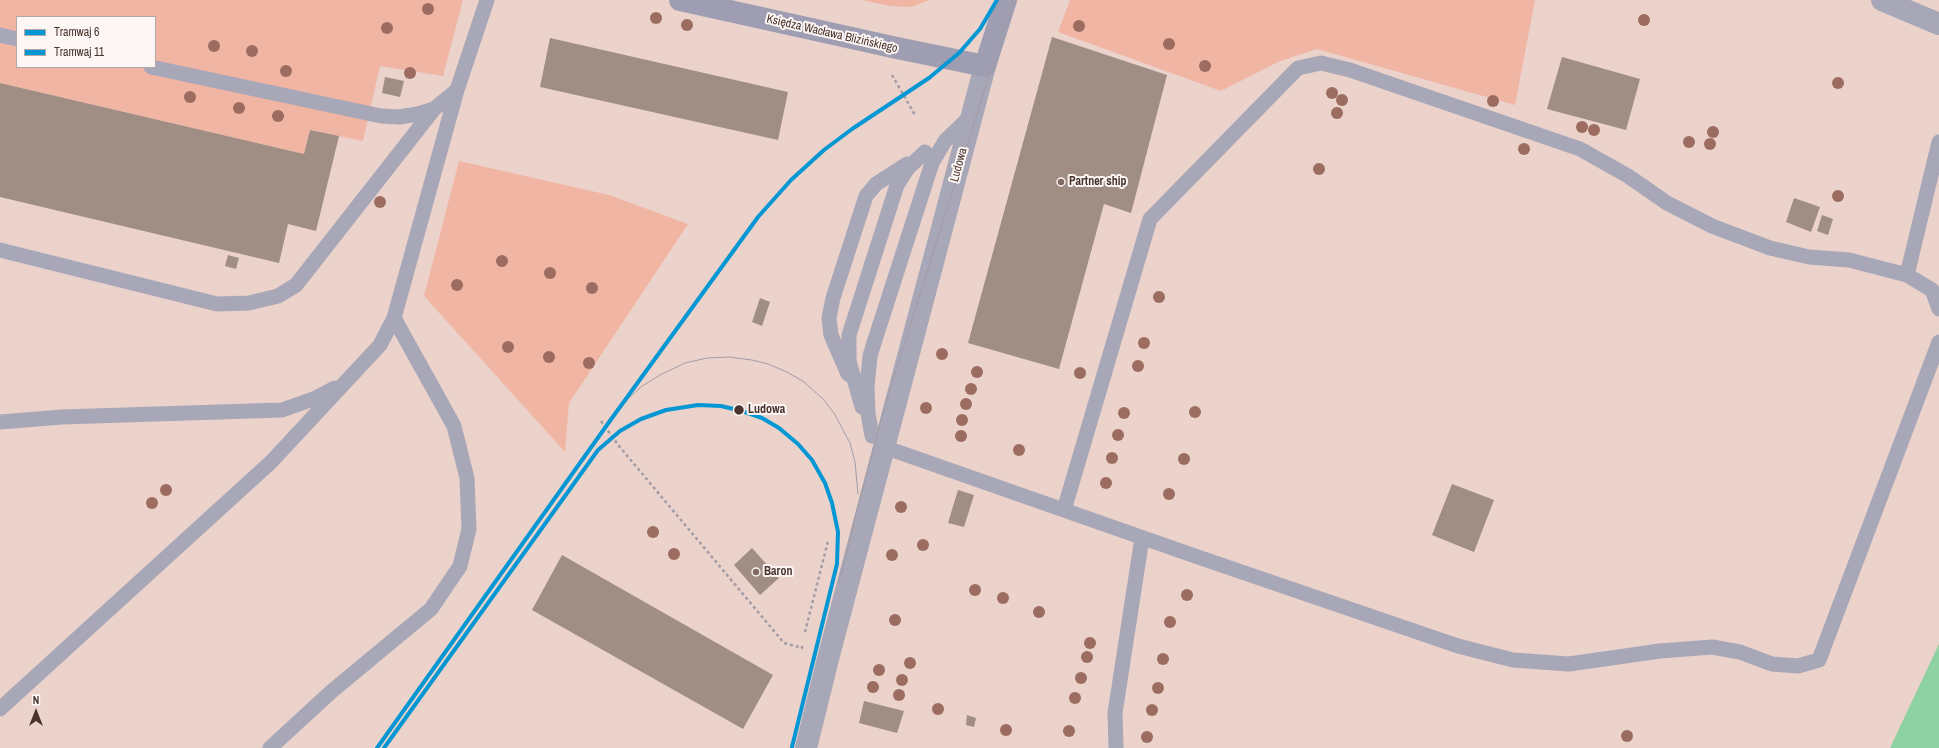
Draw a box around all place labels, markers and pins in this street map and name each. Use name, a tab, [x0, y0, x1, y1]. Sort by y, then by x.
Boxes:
place label: Partner ship	[1069, 175, 1126, 189]
marker: Partner ship	[1056, 177, 1066, 187]
marker: Ludowa	[732, 403, 746, 417]
place label: Ludowa	[748, 403, 785, 417]
place label: Baron	[764, 565, 792, 579]
marker: Baron	[751, 567, 761, 577]

